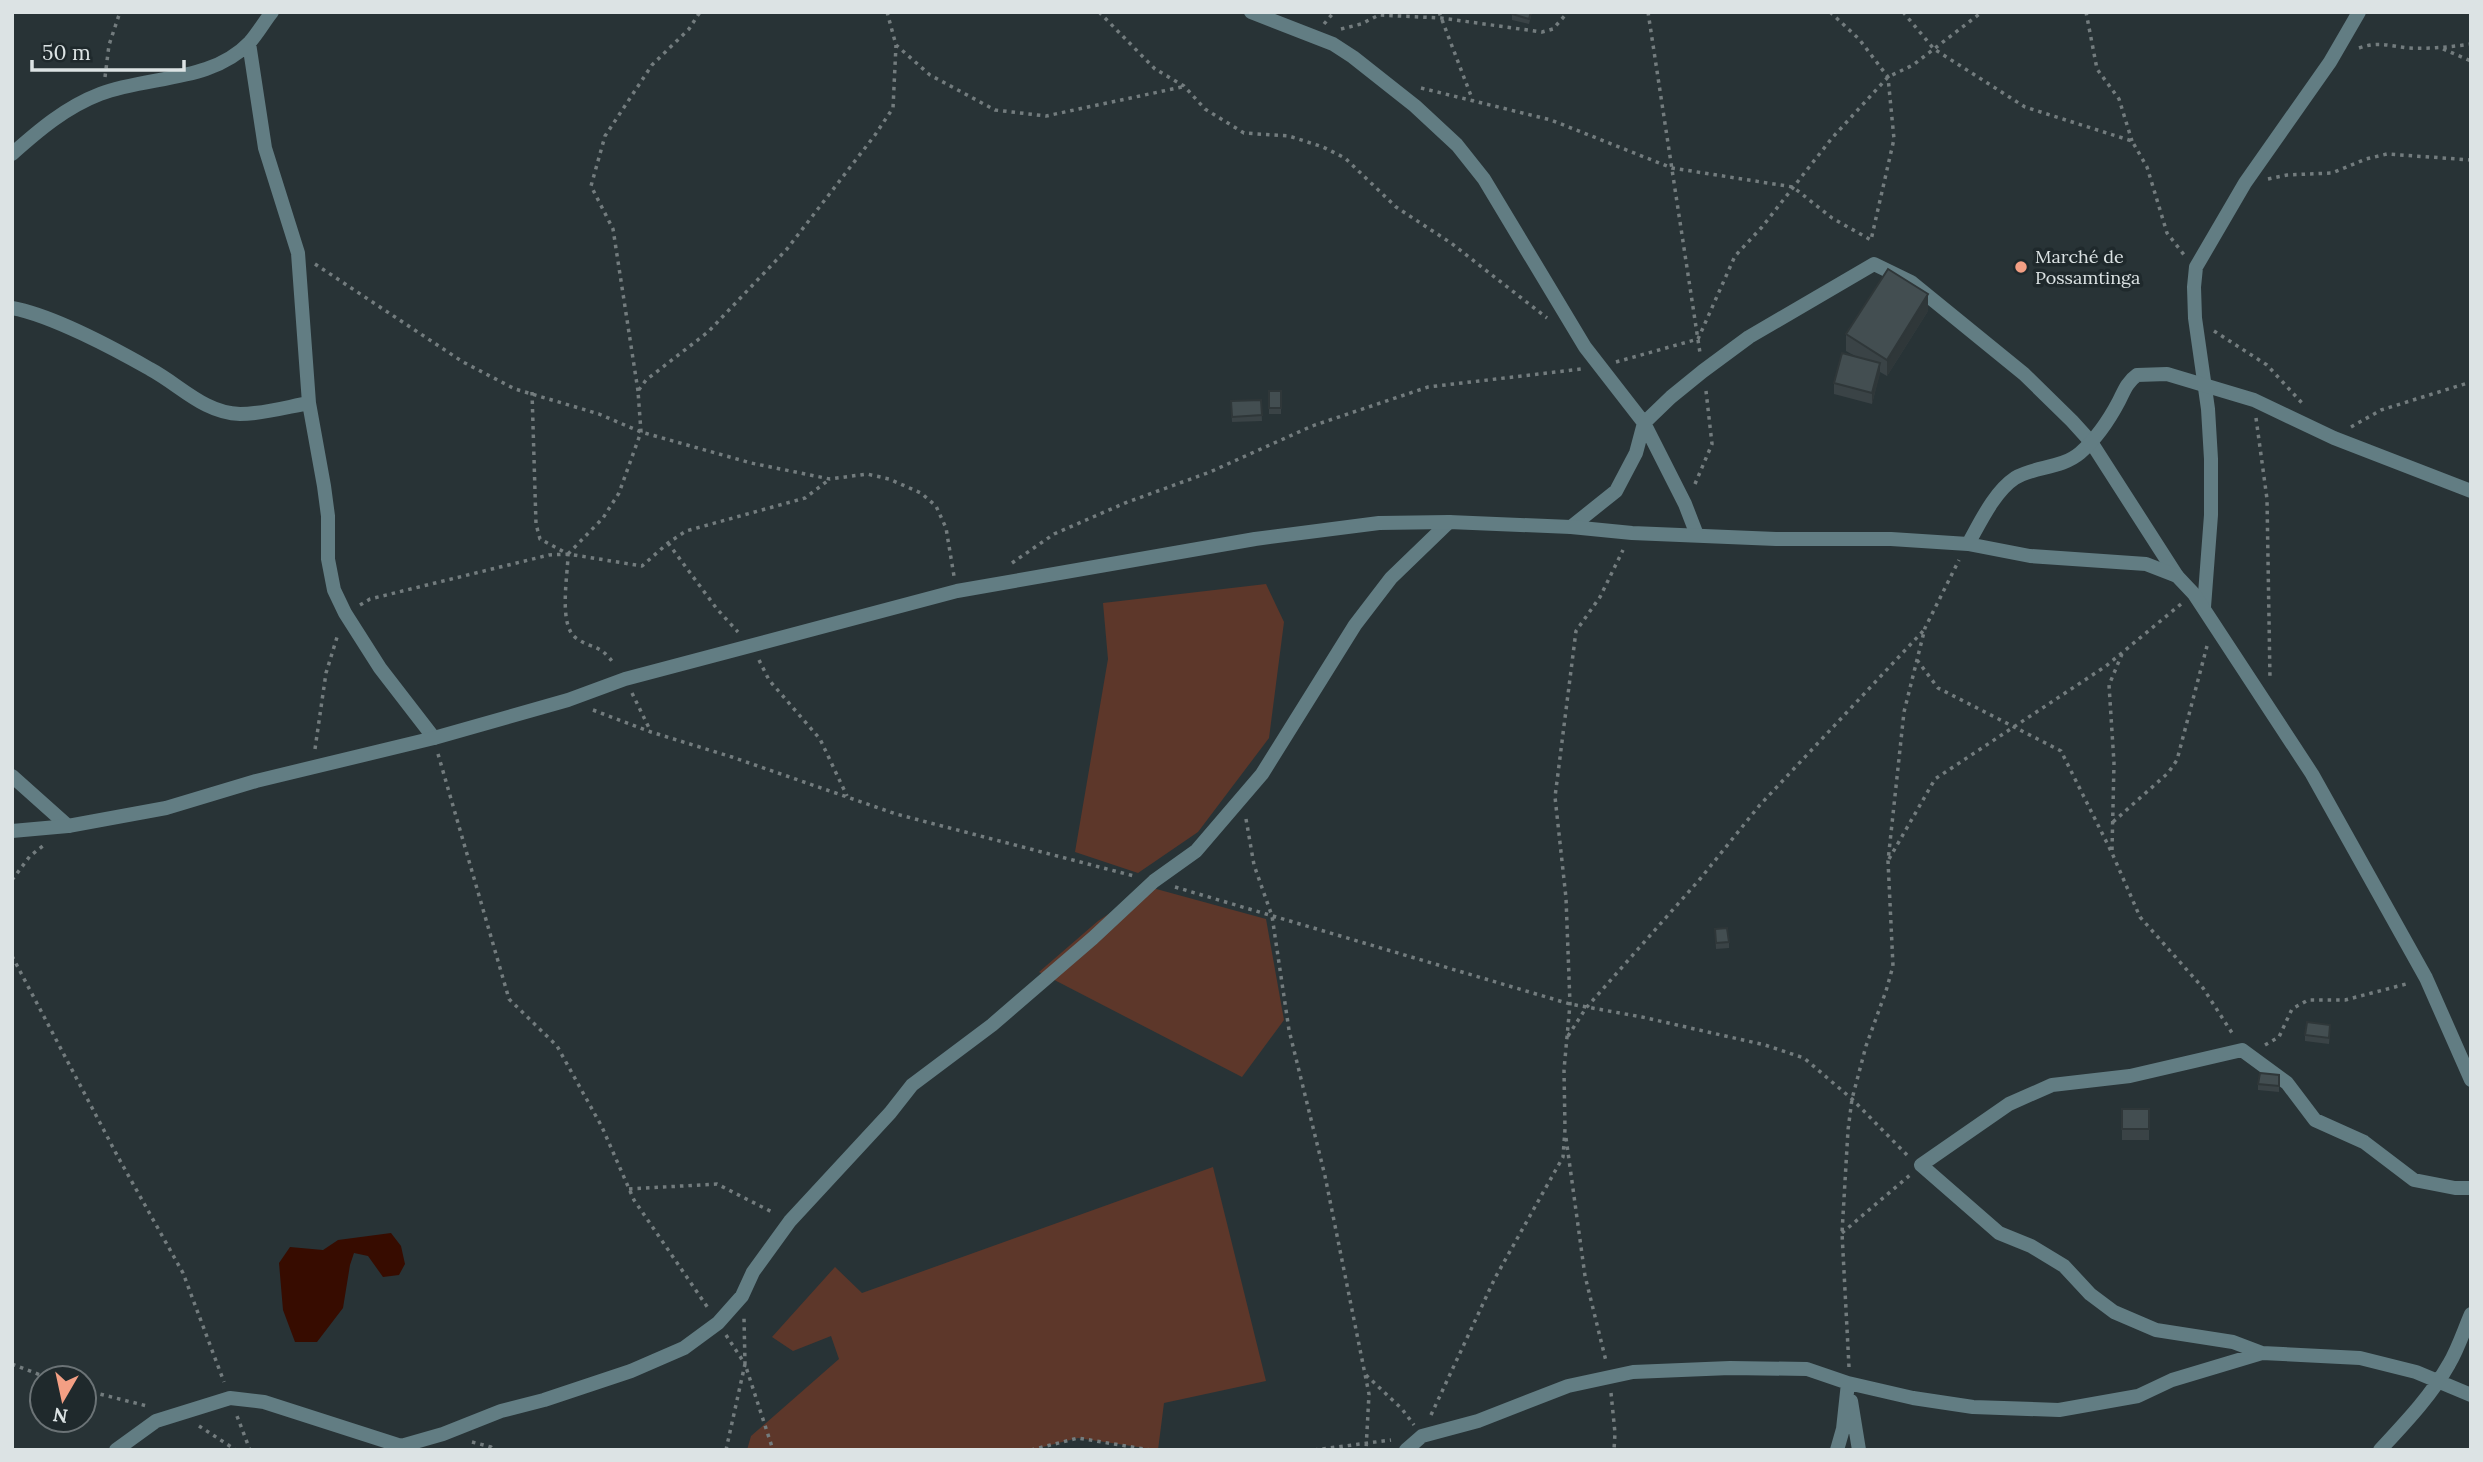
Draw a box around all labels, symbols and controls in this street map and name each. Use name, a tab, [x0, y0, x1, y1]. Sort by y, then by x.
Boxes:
scale bar	[32, 28, 184, 72]
text: 50 m	[42, 39, 91, 66]
place label: Marché de Possamtinga	[2035, 245, 2140, 289]
marker: Marché de Possamtinga	[2013, 259, 2029, 275]
north arrow	[28, 1364, 98, 1434]
text: N	[51, 1403, 69, 1429]

